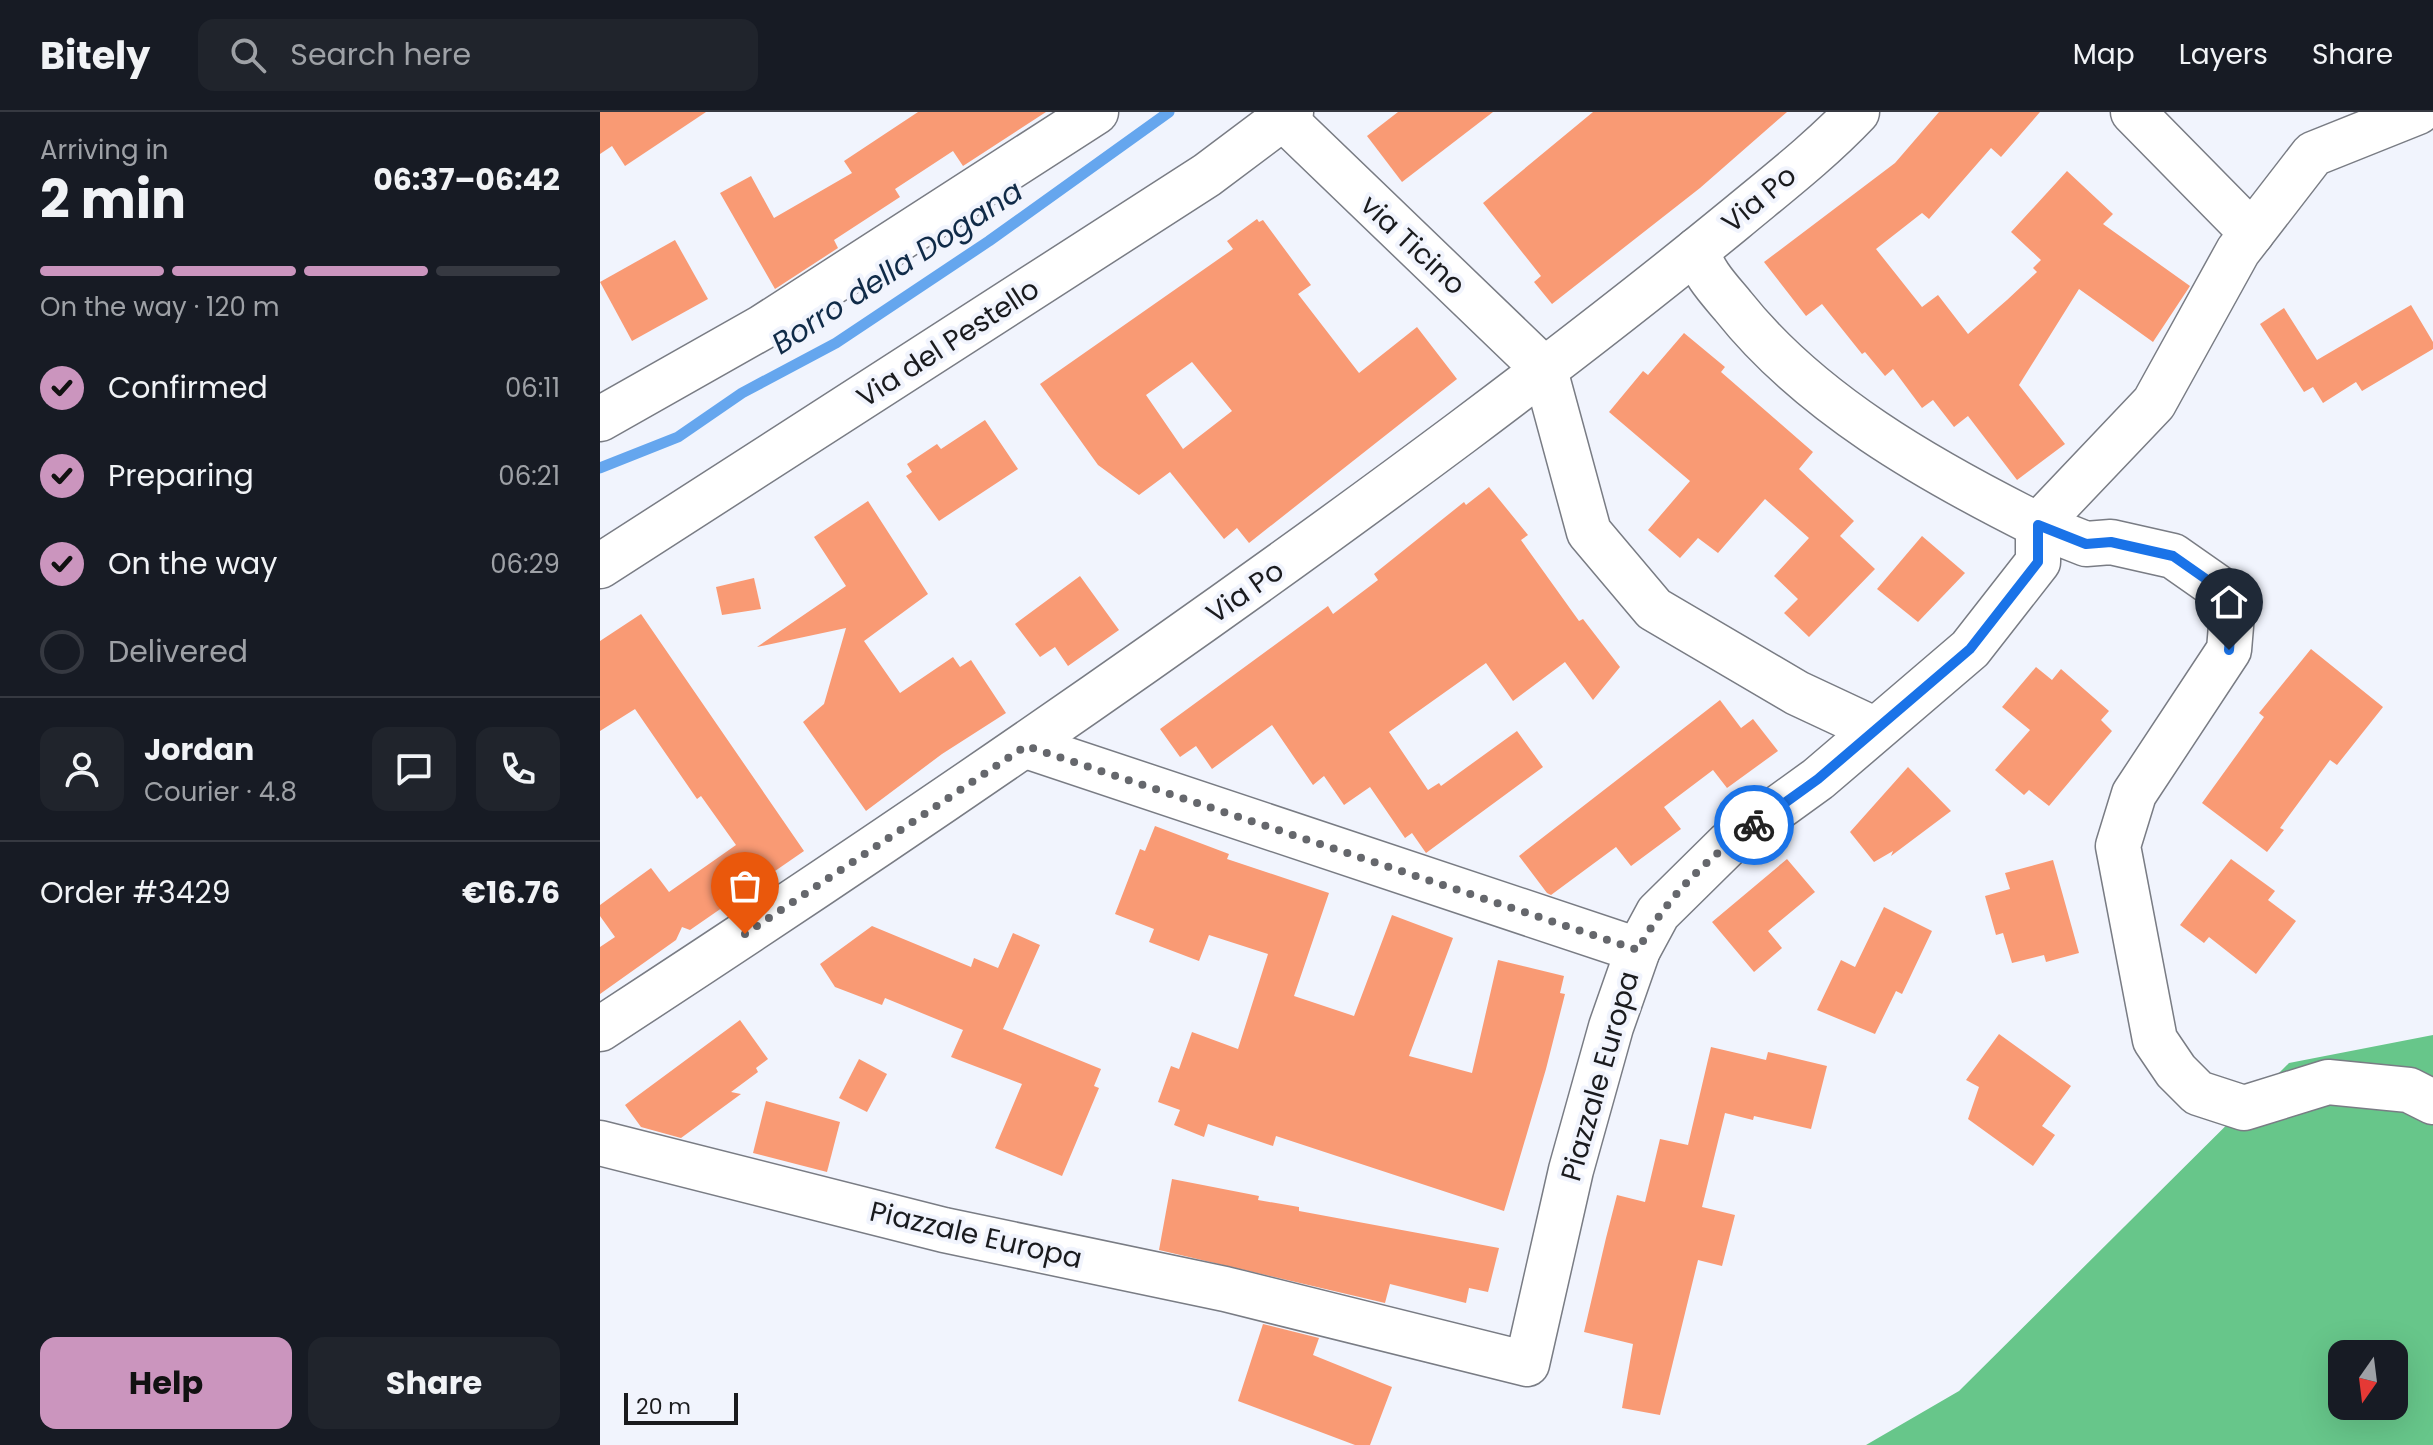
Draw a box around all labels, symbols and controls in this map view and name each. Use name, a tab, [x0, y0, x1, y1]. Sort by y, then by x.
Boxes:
search box	[198, 19, 758, 91]
text: Bitely	[40, 29, 150, 82]
icon: search	[226, 33, 270, 77]
text: Search here	[290, 33, 471, 76]
text: Map	[2073, 35, 2135, 74]
text: Layers	[2179, 35, 2268, 74]
text: Share	[2312, 35, 2393, 74]
text: Arriving in	[40, 132, 169, 168]
street label: Via Po	[1713, 156, 1805, 242]
text: 06:37–06:42	[373, 158, 560, 201]
text: 2 min	[40, 163, 186, 236]
water label: Borro della Dogana	[763, 170, 1031, 364]
street label: via Ticino	[1352, 186, 1474, 304]
street label: Via del Pestello	[849, 269, 1047, 417]
text: On the way · 120 m	[40, 289, 279, 325]
icon: check	[40, 366, 84, 410]
text: Confirmed	[108, 366, 268, 409]
text: 06:11	[505, 370, 560, 406]
icon: check	[40, 454, 84, 498]
text: Preparing	[108, 454, 254, 497]
text: 06:21	[498, 458, 560, 494]
icon: check	[40, 542, 84, 586]
text: On the way	[108, 542, 277, 585]
text: 06:29	[490, 546, 560, 582]
street label: Via Po	[1198, 551, 1292, 633]
pin	[2195, 568, 2263, 650]
icon: home	[2207, 580, 2251, 624]
text: Delivered	[108, 630, 248, 673]
button: person	[40, 727, 124, 811]
button: chat	[372, 727, 456, 811]
button: phone	[476, 727, 560, 811]
text: Jordan	[144, 728, 254, 771]
text: Courier · 4.8	[144, 774, 297, 810]
courier	[1714, 785, 1794, 865]
icon: bike	[1732, 803, 1776, 847]
pin	[711, 852, 779, 934]
icon: bag	[723, 864, 767, 908]
text: Order #3429	[40, 871, 231, 914]
text: €16.76	[462, 871, 560, 914]
street label: Piazzale Europa	[1551, 966, 1649, 1186]
street label: Piazzale Europa	[866, 1192, 1086, 1278]
button: Help	[40, 1337, 292, 1429]
button: Share	[308, 1337, 560, 1429]
north arrow	[2328, 1340, 2408, 1420]
map controls	[2328, 1340, 2408, 1420]
scale bar	[624, 1389, 738, 1425]
text: 20 m	[636, 1391, 691, 1422]

